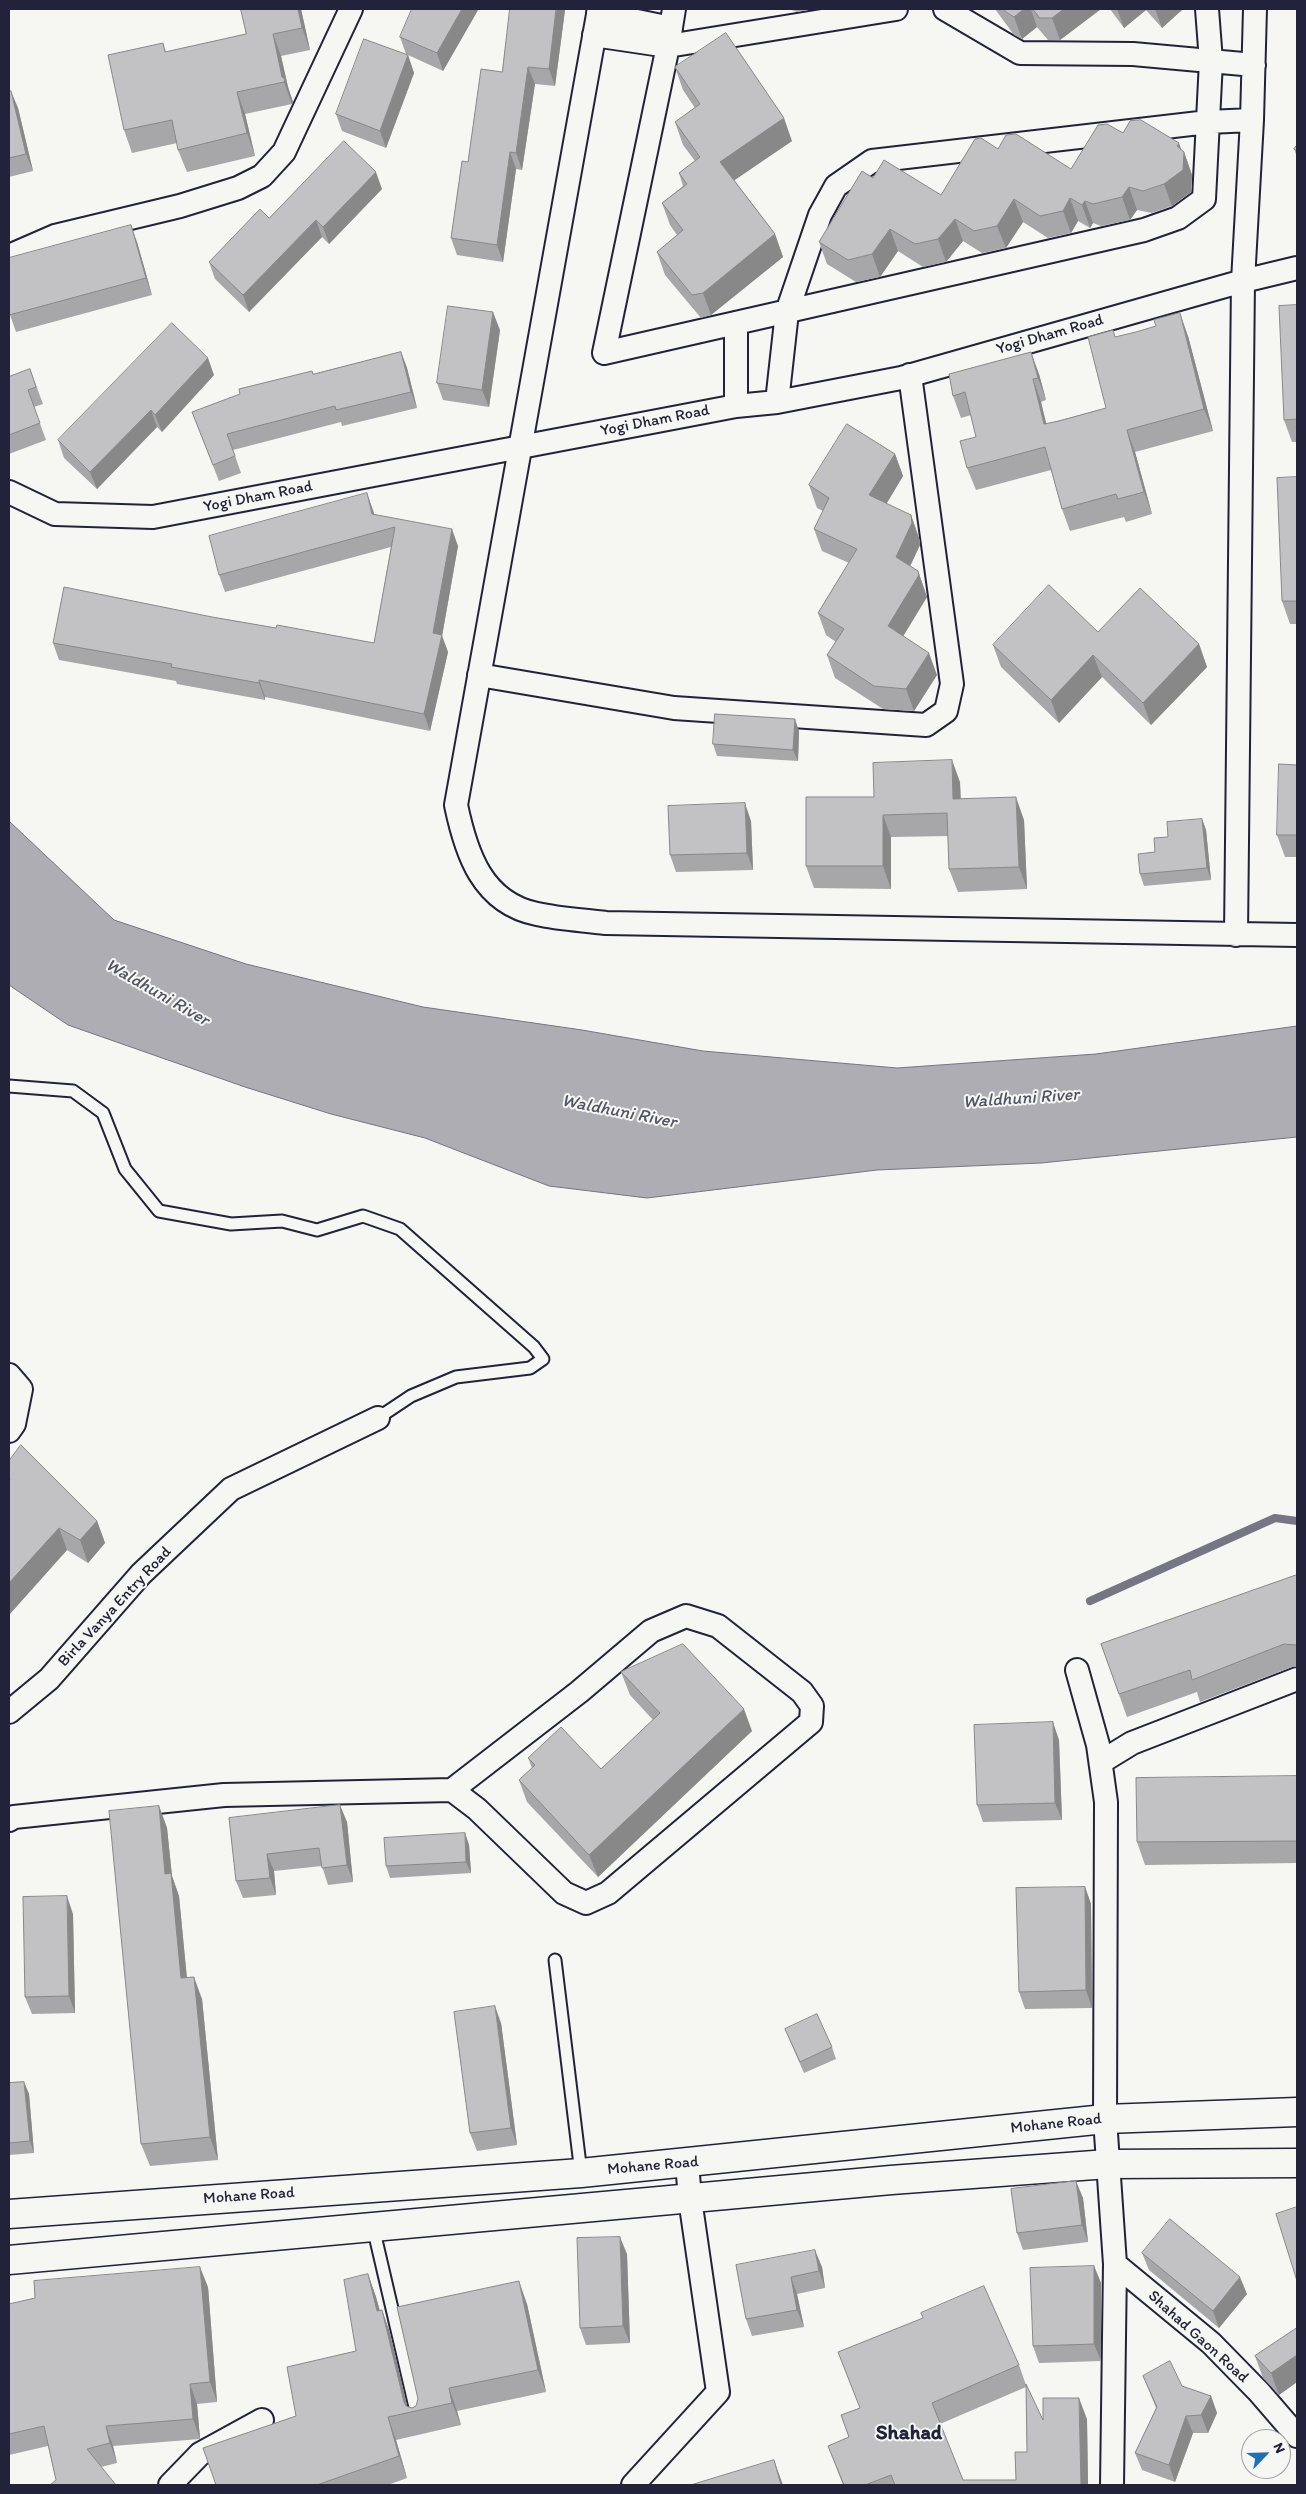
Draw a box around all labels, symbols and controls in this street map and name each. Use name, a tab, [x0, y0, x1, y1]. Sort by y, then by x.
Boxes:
street label: Yogi Dham Road	[994, 311, 1106, 359]
street label: Yogi Dham Road	[599, 401, 711, 441]
street label: Yogi Dham Road	[202, 477, 314, 517]
water label: Waldhuni River	[101, 955, 213, 1031]
water label: Waldhuni River	[962, 1084, 1080, 1114]
water label: Waldhuni River	[560, 1090, 678, 1134]
street label: Birla Vanya Entry Road	[54, 1543, 176, 1671]
street label: Mohane Road	[1009, 2110, 1103, 2138]
street label: Mohane Road	[607, 2152, 699, 2180]
street label: Mohane Road	[203, 2183, 295, 2209]
street label: Shahad Gaon Road	[1144, 2287, 1252, 2387]
district label: Shahad	[876, 2421, 942, 2447]
north arrow	[1241, 2429, 1291, 2479]
text: N	[1270, 2440, 1289, 2456]

